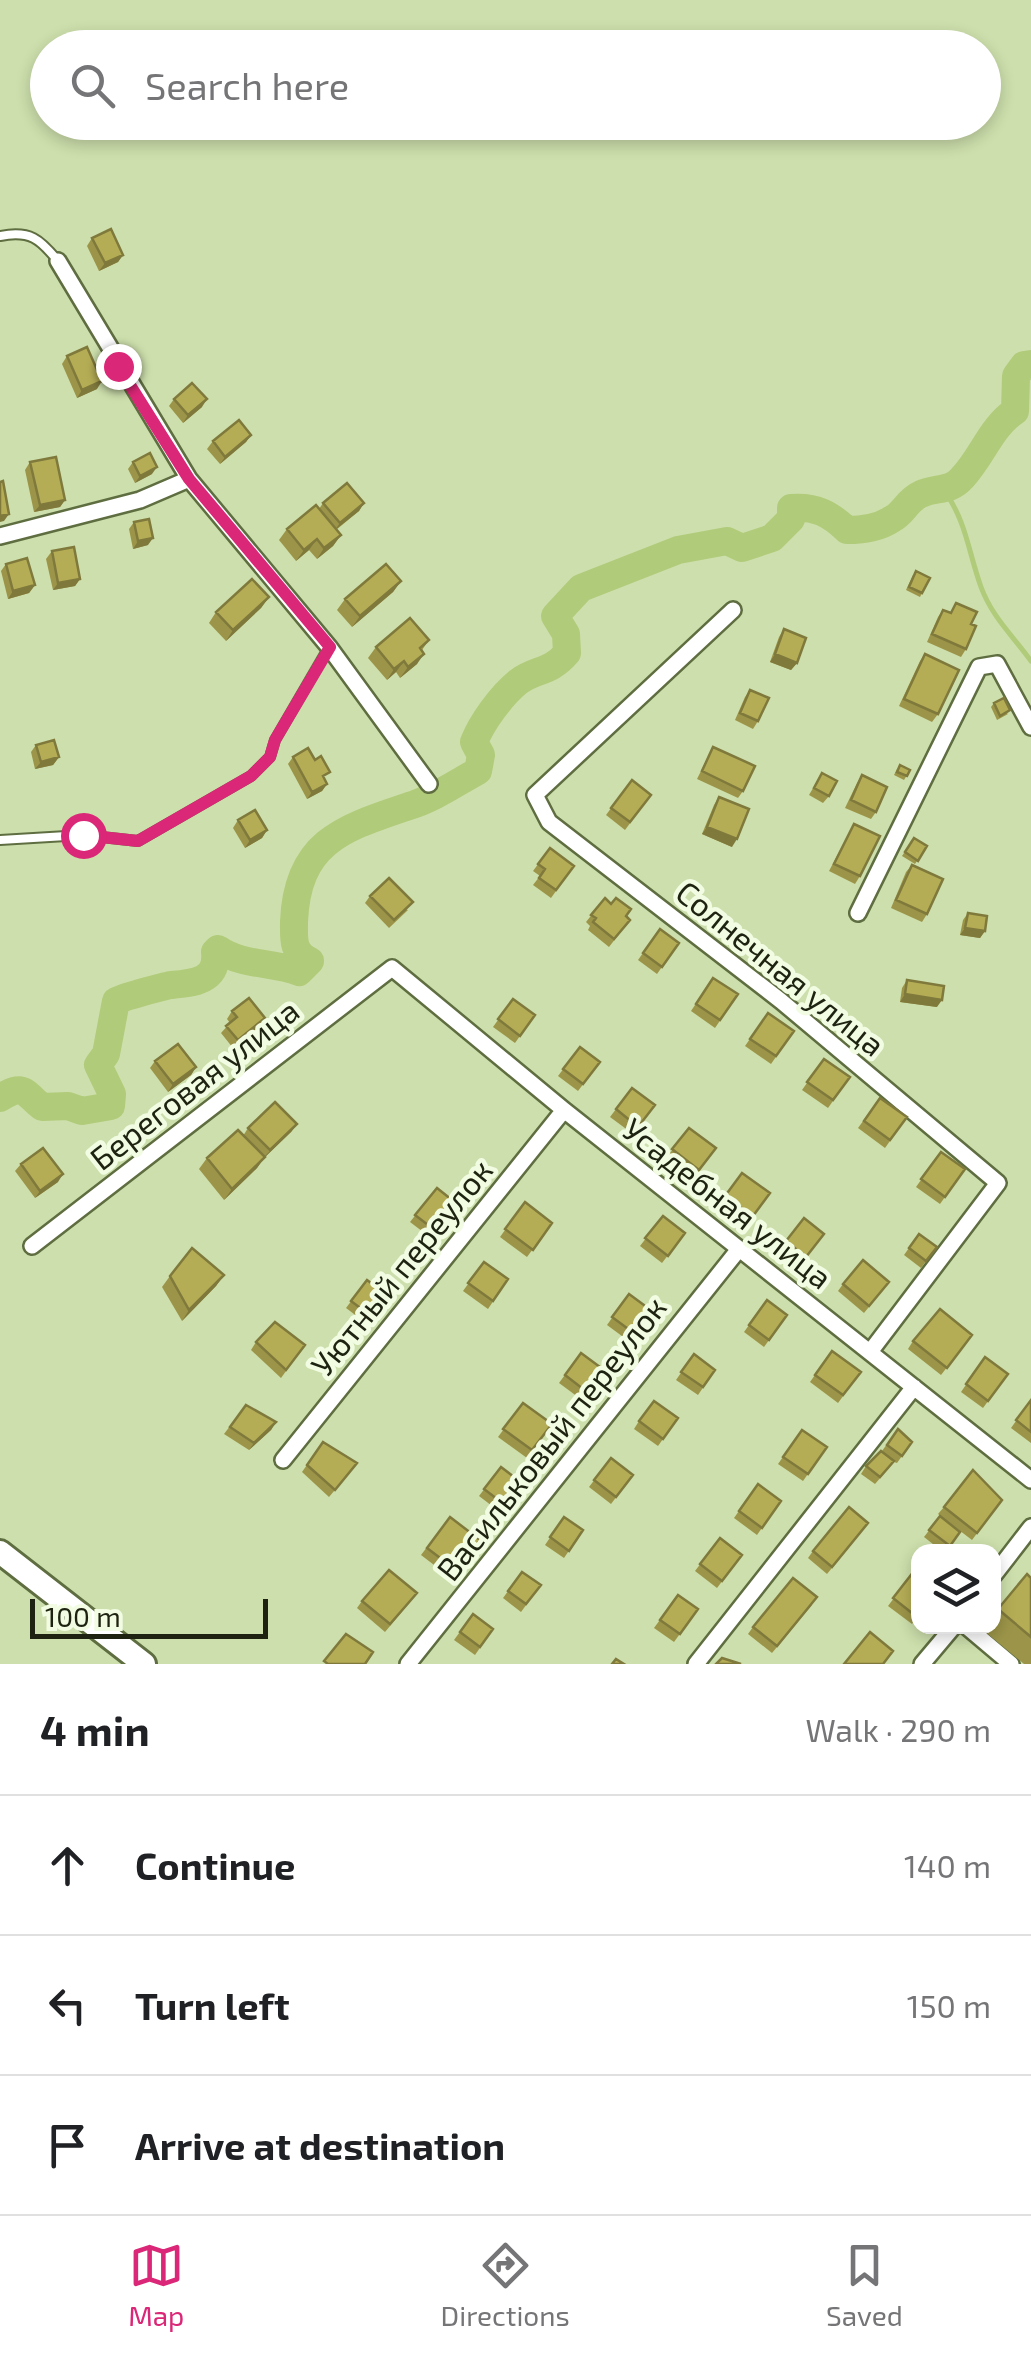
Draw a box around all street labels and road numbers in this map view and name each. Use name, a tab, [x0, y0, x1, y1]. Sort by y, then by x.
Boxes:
street label: Солнечная улица	[669, 872, 893, 1064]
street label: Береговая улица	[82, 990, 306, 1178]
street label: Усадебная улица	[616, 1109, 840, 1297]
street label: Уютный переулок	[302, 1151, 500, 1383]
street label: Васильковый переулок	[428, 1288, 674, 1588]

